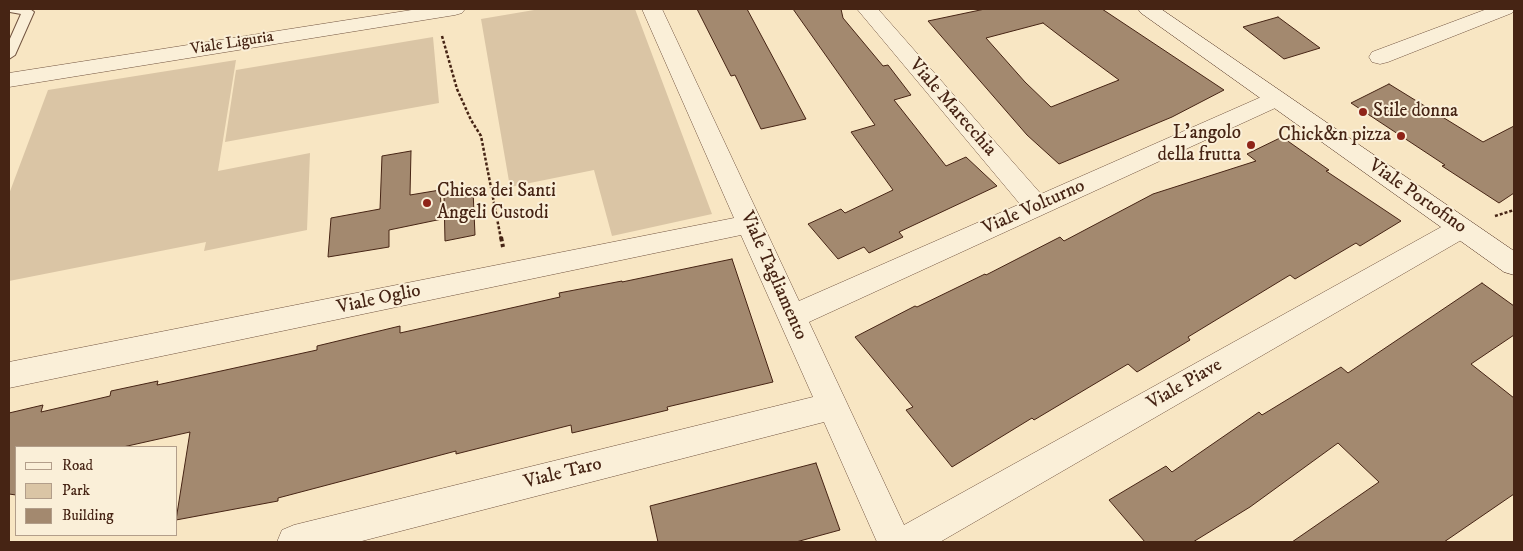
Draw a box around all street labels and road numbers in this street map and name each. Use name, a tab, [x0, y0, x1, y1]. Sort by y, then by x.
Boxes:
street label: Viale Liguria	[189, 28, 275, 60]
street label: Viale Marecchia	[903, 54, 1001, 162]
street label: Viale Portofino	[1364, 155, 1470, 239]
street label: Viale Volturno	[979, 175, 1089, 241]
street label: Viale Tagliamento	[734, 208, 812, 344]
street label: Viale Oglio	[335, 280, 423, 320]
street label: Viale Piave	[1144, 354, 1226, 416]
street label: Viale Taro	[522, 453, 604, 495]

